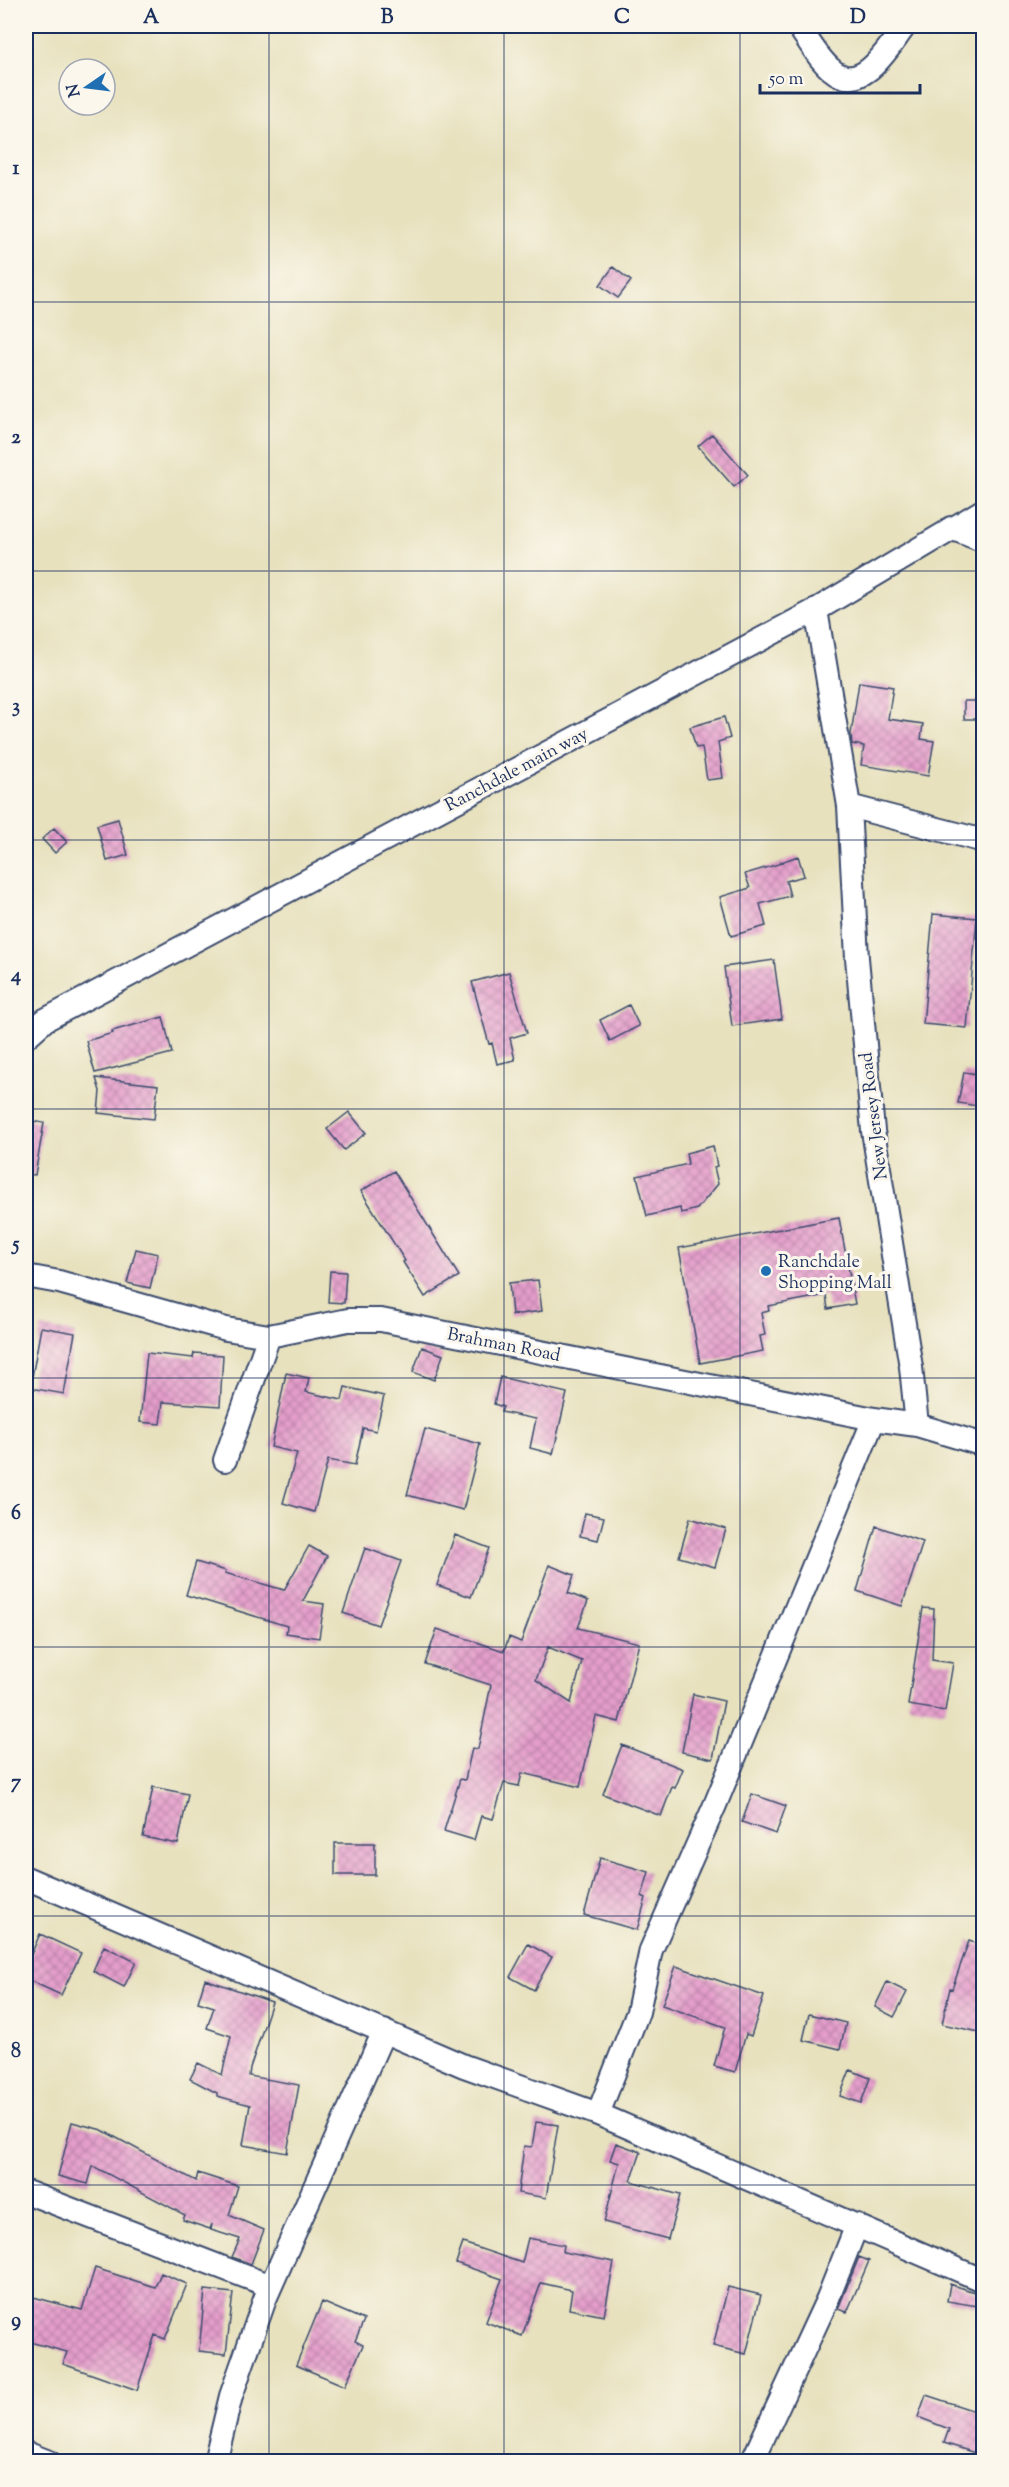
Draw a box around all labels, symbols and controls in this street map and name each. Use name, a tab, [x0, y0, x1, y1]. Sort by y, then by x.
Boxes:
text: A	[143, 4, 160, 33]
text: B	[381, 4, 394, 33]
text: C	[614, 4, 630, 33]
text: D	[850, 4, 866, 33]
north arrow	[57, 57, 117, 117]
scale bar	[760, 57, 920, 95]
text: 50 m	[768, 67, 804, 93]
text: N	[62, 81, 88, 99]
text: 1	[13, 155, 20, 184]
text: 2	[11, 424, 21, 453]
text: 3	[12, 693, 20, 722]
street label: Ranchdale main way	[441, 722, 593, 820]
text: 4	[10, 962, 21, 991]
street label: New Jersey Road	[854, 1050, 896, 1181]
text: 5	[11, 1231, 20, 1260]
place label: Ranchdale Shopping Mall	[778, 1250, 892, 1297]
marker: Ranchdale Shopping Mall	[759, 1264, 773, 1278]
street label: Brahman Road	[445, 1322, 563, 1370]
text: 6	[11, 1500, 21, 1529]
text: 7	[11, 1769, 22, 1798]
text: 8	[11, 2038, 21, 2067]
text: 9	[11, 2307, 21, 2336]

